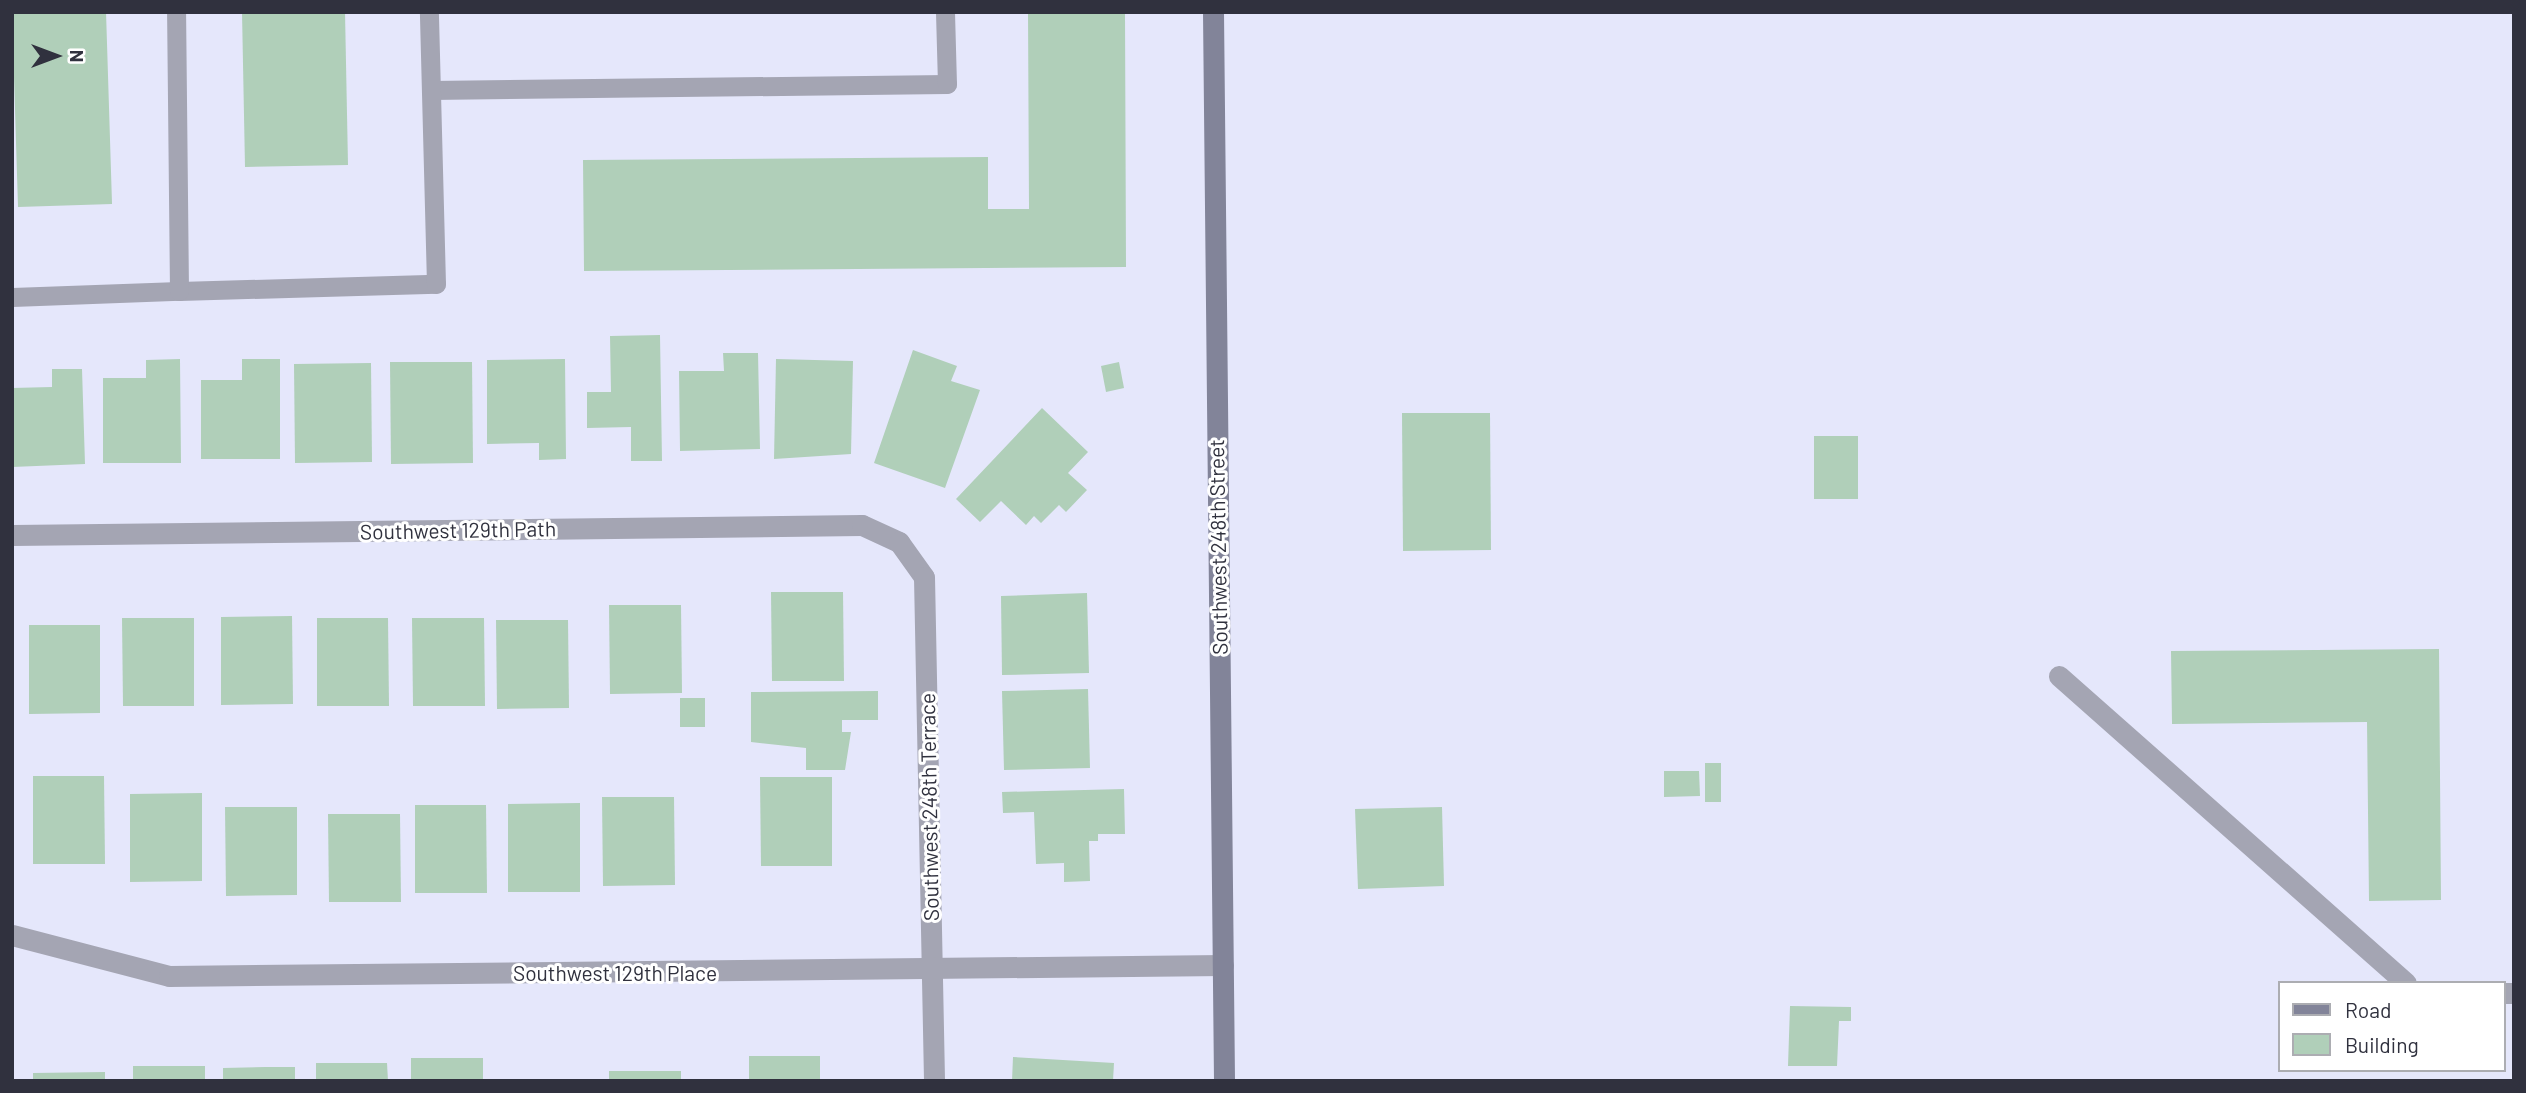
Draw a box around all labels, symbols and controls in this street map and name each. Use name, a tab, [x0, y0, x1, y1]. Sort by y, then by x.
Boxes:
north arrow	[21, 21, 91, 91]
text: N	[66, 50, 89, 62]
street label: Southwest 248th Street	[1204, 439, 1232, 655]
street label: Southwest 129th Path	[360, 516, 556, 544]
street label: Southwest 248th Terrace	[914, 693, 944, 921]
street label: Southwest 129th Place	[513, 960, 717, 986]
legend	[2278, 981, 2505, 1072]
text: Road	[2345, 997, 2391, 1022]
text: Building	[2345, 1032, 2419, 1057]

